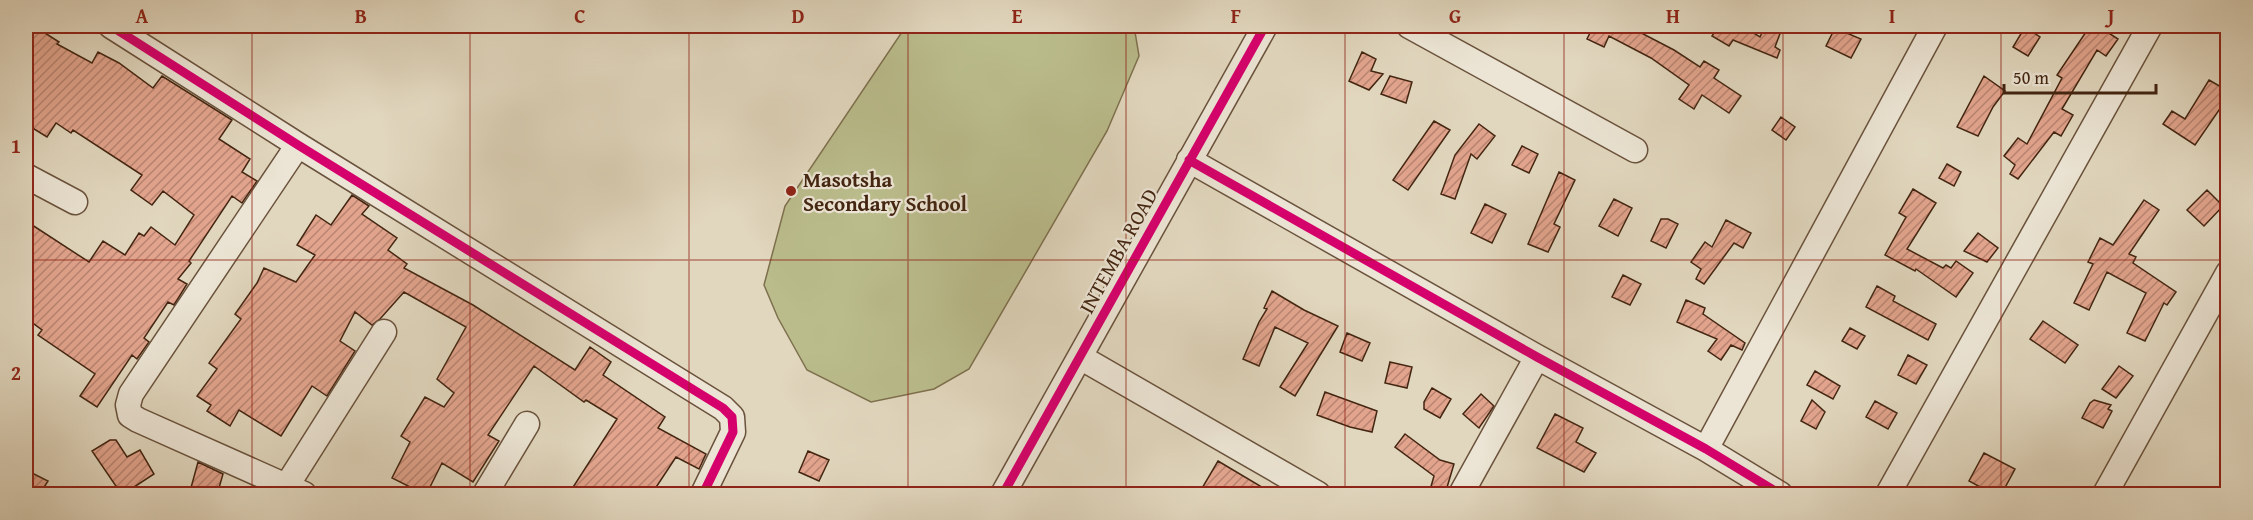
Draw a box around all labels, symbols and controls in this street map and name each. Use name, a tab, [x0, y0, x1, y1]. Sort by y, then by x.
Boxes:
text: A	[136, 1, 149, 30]
text: B	[355, 1, 367, 30]
text: C	[574, 1, 586, 30]
text: D	[791, 1, 805, 30]
text: E	[1012, 1, 1023, 30]
text: F	[1231, 1, 1241, 30]
text: G	[1449, 1, 1461, 30]
text: H	[1666, 1, 1680, 30]
text: I	[1889, 1, 1895, 30]
text: J	[2105, 1, 2115, 30]
scale bar	[2004, 57, 2156, 95]
text: 50 m	[2013, 64, 2049, 91]
text: 1	[11, 131, 21, 160]
place label: Masotsha Secondary School	[803, 164, 968, 219]
street label: INTEMBA ROAD	[1071, 183, 1165, 319]
marker: Masotsha Secondary School	[784, 184, 798, 198]
text: 2	[11, 358, 21, 387]

